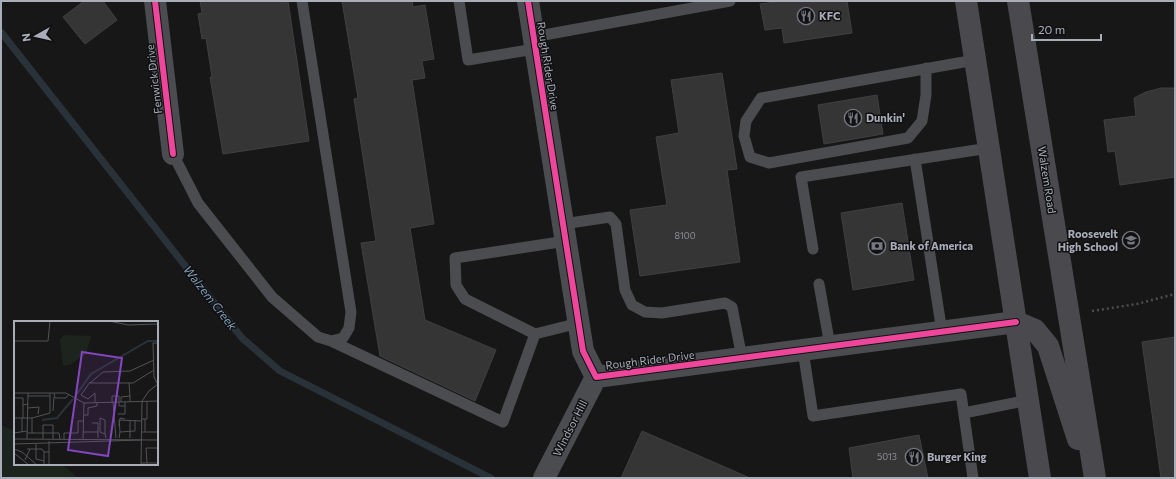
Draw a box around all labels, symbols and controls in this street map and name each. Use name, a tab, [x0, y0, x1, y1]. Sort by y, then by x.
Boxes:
restaurant icon: KFC	[796, 6, 816, 26]
place label: KFC	[819, 9, 841, 22]
north arrow	[16, 16, 56, 56]
scale bar	[1032, 16, 1101, 42]
street label: Rough Rider Drive	[535, 21, 562, 111]
text: 20 m	[1038, 22, 1065, 36]
text: N	[19, 32, 33, 42]
street label: Fenwick Drive	[143, 43, 164, 114]
restaurant icon: Dunkin'	[843, 108, 863, 128]
place label: Dunkin'	[866, 111, 905, 124]
street label: Walzem Road	[1036, 145, 1059, 214]
place label: Roosevelt High School	[1058, 227, 1118, 253]
house number: 8100	[674, 230, 696, 241]
school or university icon: Roosevelt High School	[1121, 230, 1141, 250]
bank icon: Bank of America	[867, 236, 887, 256]
place label: Bank of America	[890, 239, 973, 252]
water label: Walzem Creek	[181, 262, 241, 333]
inset map	[14, 321, 158, 465]
street label: Rough Rider Drive	[605, 348, 695, 371]
street label: Windsor Hill	[550, 397, 589, 458]
restaurant icon: Burger King	[904, 447, 924, 467]
place label: Burger King	[927, 450, 987, 463]
house number: 5013	[877, 451, 897, 462]

